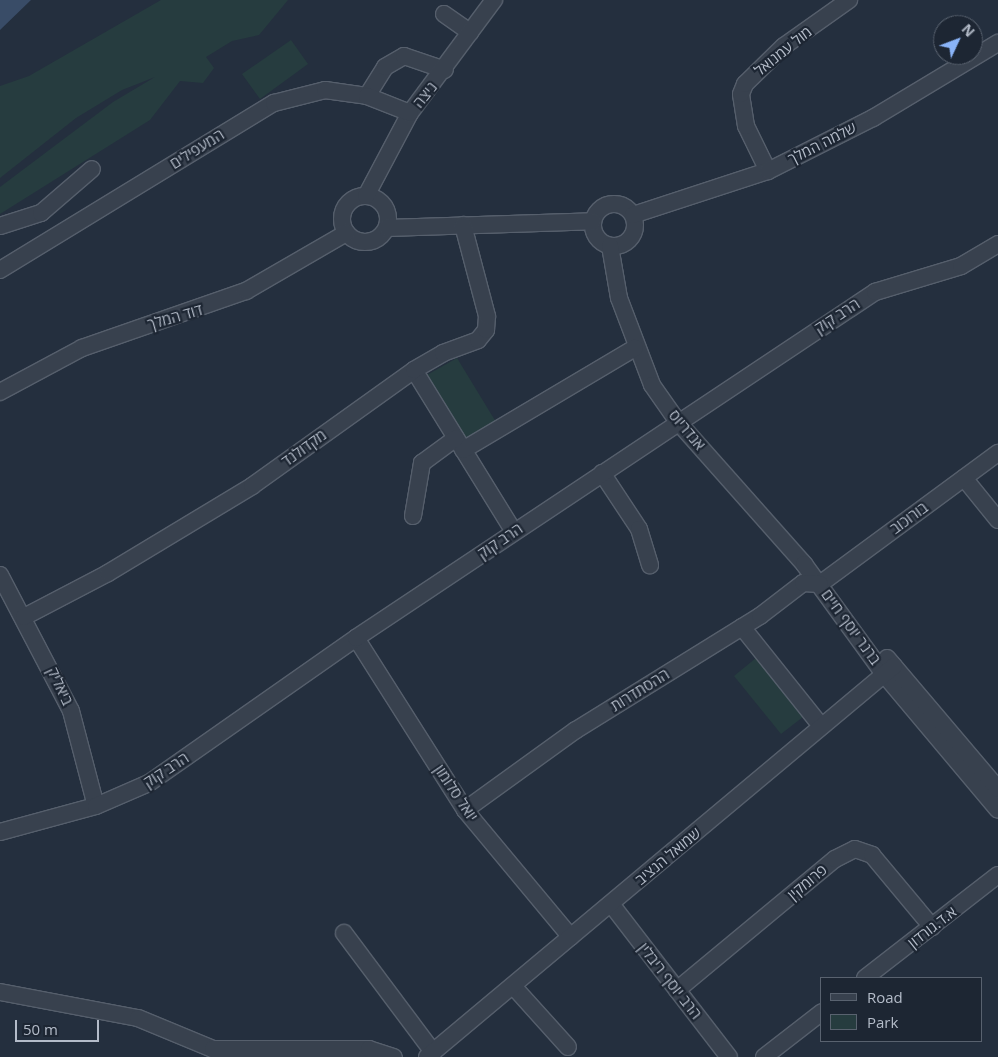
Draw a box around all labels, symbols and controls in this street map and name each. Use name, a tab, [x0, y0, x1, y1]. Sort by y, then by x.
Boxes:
north arrow	[933, 15, 983, 65]
text: N	[958, 19, 979, 41]
street label: מול עמנואל	[751, 22, 815, 80]
street label: ניצה	[409, 79, 441, 111]
street label: שלמה המלך	[785, 118, 859, 168]
street label: המעפילים	[167, 125, 227, 173]
street label: הרב קוק	[811, 295, 863, 337]
street label: דוד המלך	[145, 301, 205, 333]
street label: אנדריוס	[665, 406, 709, 454]
street label: מקדולנד	[278, 426, 330, 470]
street label: בורוכוב	[887, 498, 931, 538]
street label: הרב קוק	[474, 519, 526, 563]
street label: ברנר יוסף חיים	[818, 586, 884, 668]
street label: ביאליק	[43, 664, 77, 708]
street label: ההסתדרות	[607, 665, 673, 715]
street label: הרב קוק	[140, 749, 192, 791]
street label: יואל סלומון	[431, 761, 481, 825]
street label: שמואל הנציב	[632, 824, 704, 888]
street label: פרומקין	[784, 860, 830, 904]
street label: א.ד.גורדון	[904, 902, 960, 952]
street label: הרב יוסף ריבלין	[635, 939, 705, 1023]
legend	[820, 977, 983, 1042]
text: Road	[867, 987, 903, 1007]
scale bar	[18, 1010, 101, 1042]
text: Park	[867, 1012, 898, 1032]
text: 50 m	[23, 1019, 58, 1039]

